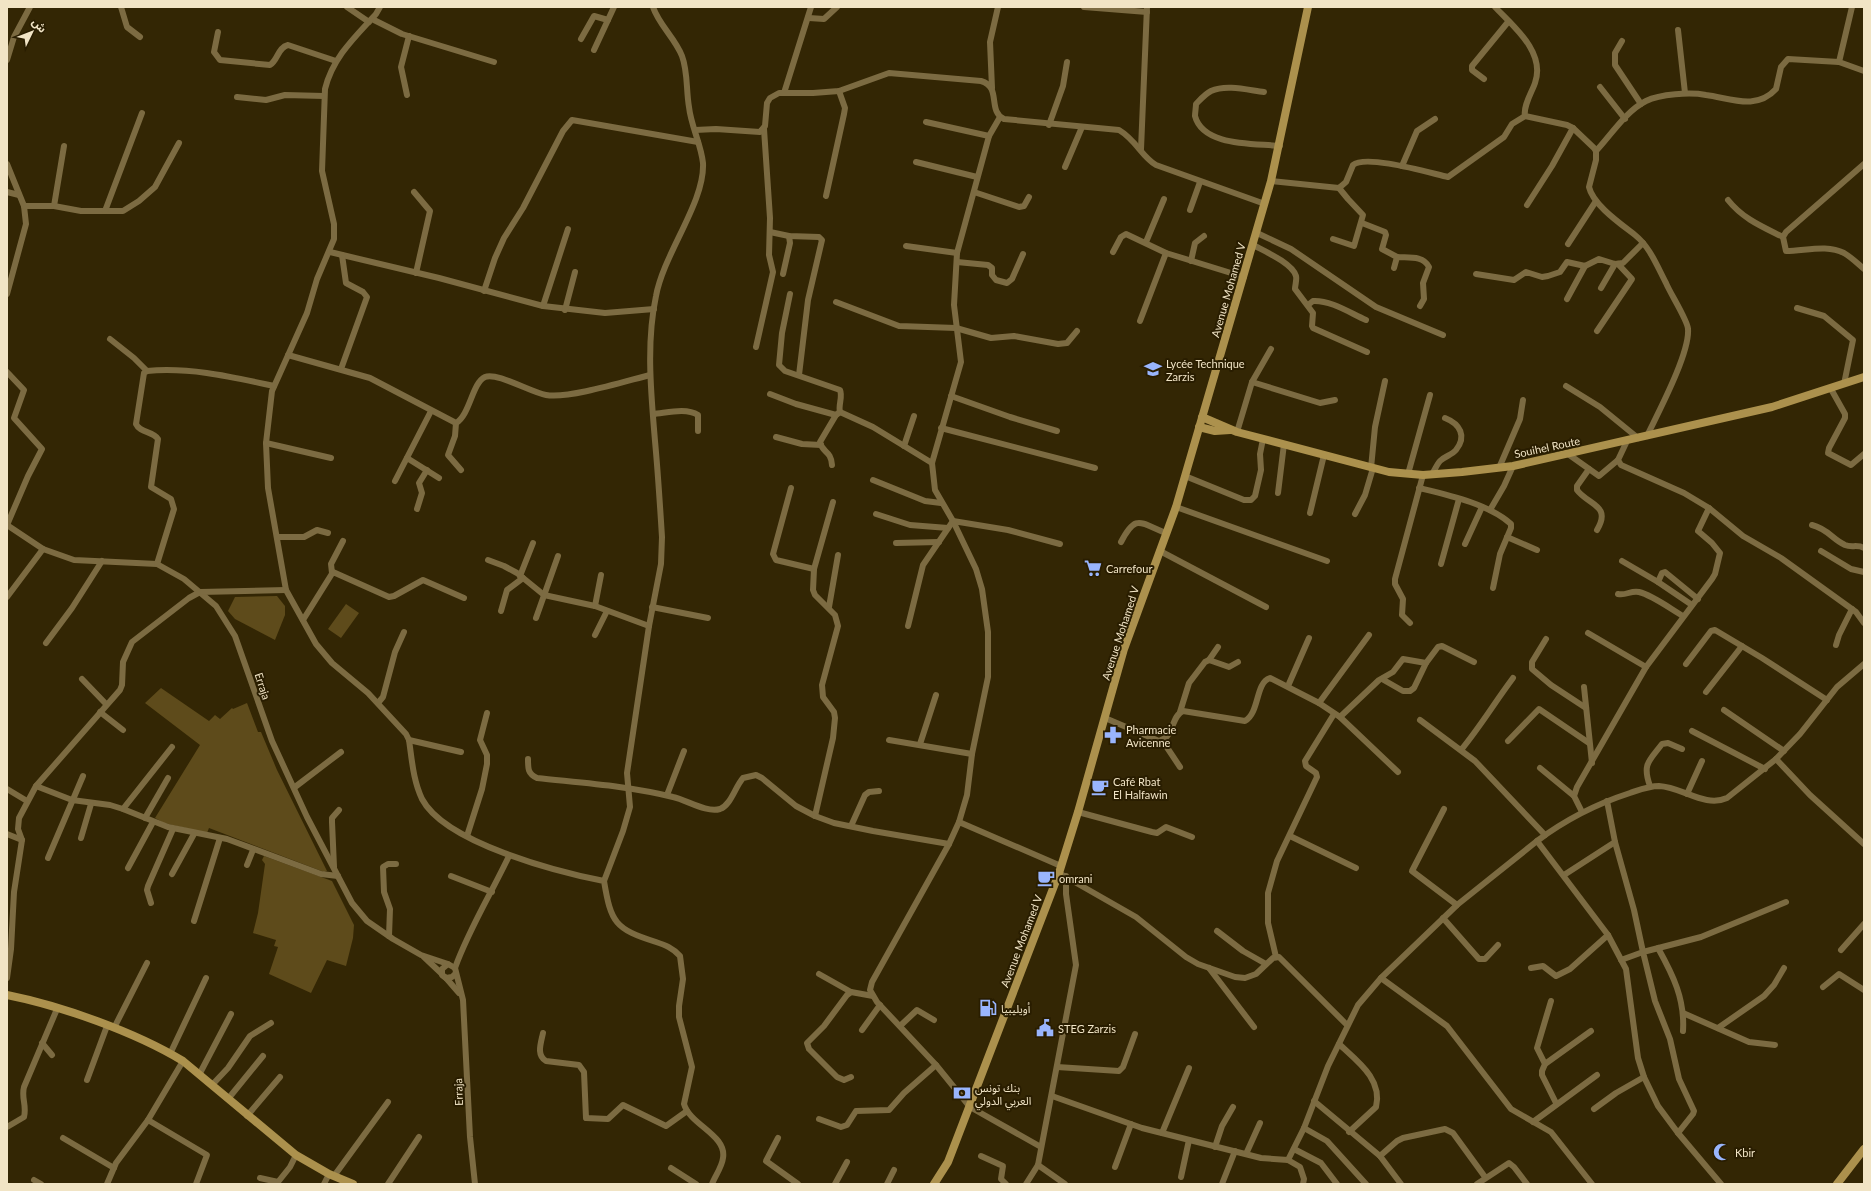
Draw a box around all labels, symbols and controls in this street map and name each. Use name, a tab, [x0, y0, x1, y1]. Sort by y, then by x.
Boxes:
north arrow	[12, 12, 52, 52]
text: ش	[29, 15, 50, 35]
street label: Avenue Mohamed V	[1208, 241, 1248, 339]
place label: Lycée Technique Zarzis	[1166, 357, 1245, 383]
school or university icon: Lycée Technique Zarzis	[1143, 359, 1163, 379]
street label: Souihel Route	[1513, 434, 1581, 460]
supermarket icon: Carrefour	[1083, 558, 1103, 578]
place label: Carrefour	[1106, 562, 1152, 575]
street label: Avenue Mohamed V	[1099, 584, 1141, 682]
street label: Erraja	[253, 671, 273, 701]
place label: Pharmacie Avicenne	[1126, 723, 1177, 749]
pharmacy icon: Pharmacie Avicenne	[1103, 725, 1123, 745]
place label: Café Rbat El Halfawin	[1113, 775, 1168, 801]
cafe icon: Café Rbat El Halfawin	[1090, 777, 1110, 797]
cafe icon: omrani	[1036, 868, 1056, 888]
place label: omrani	[1059, 872, 1093, 885]
street label: Avenue Mohamed V	[997, 892, 1045, 989]
fuel station icon: أويليبيا	[978, 998, 998, 1018]
place label: أويليبيا	[1001, 1002, 1031, 1016]
public building icon: STEG Zarzis	[1035, 1018, 1055, 1038]
place label: STEG Zarzis	[1058, 1022, 1116, 1035]
street label: Erraja	[451, 1078, 465, 1106]
place label: بنك تونس العربي الدولي	[975, 1081, 1031, 1110]
bank icon: بنك تونس العربي الدولي	[952, 1083, 972, 1103]
mosque icon: Kbir	[1712, 1142, 1732, 1162]
place label: Kbir	[1735, 1146, 1755, 1159]

